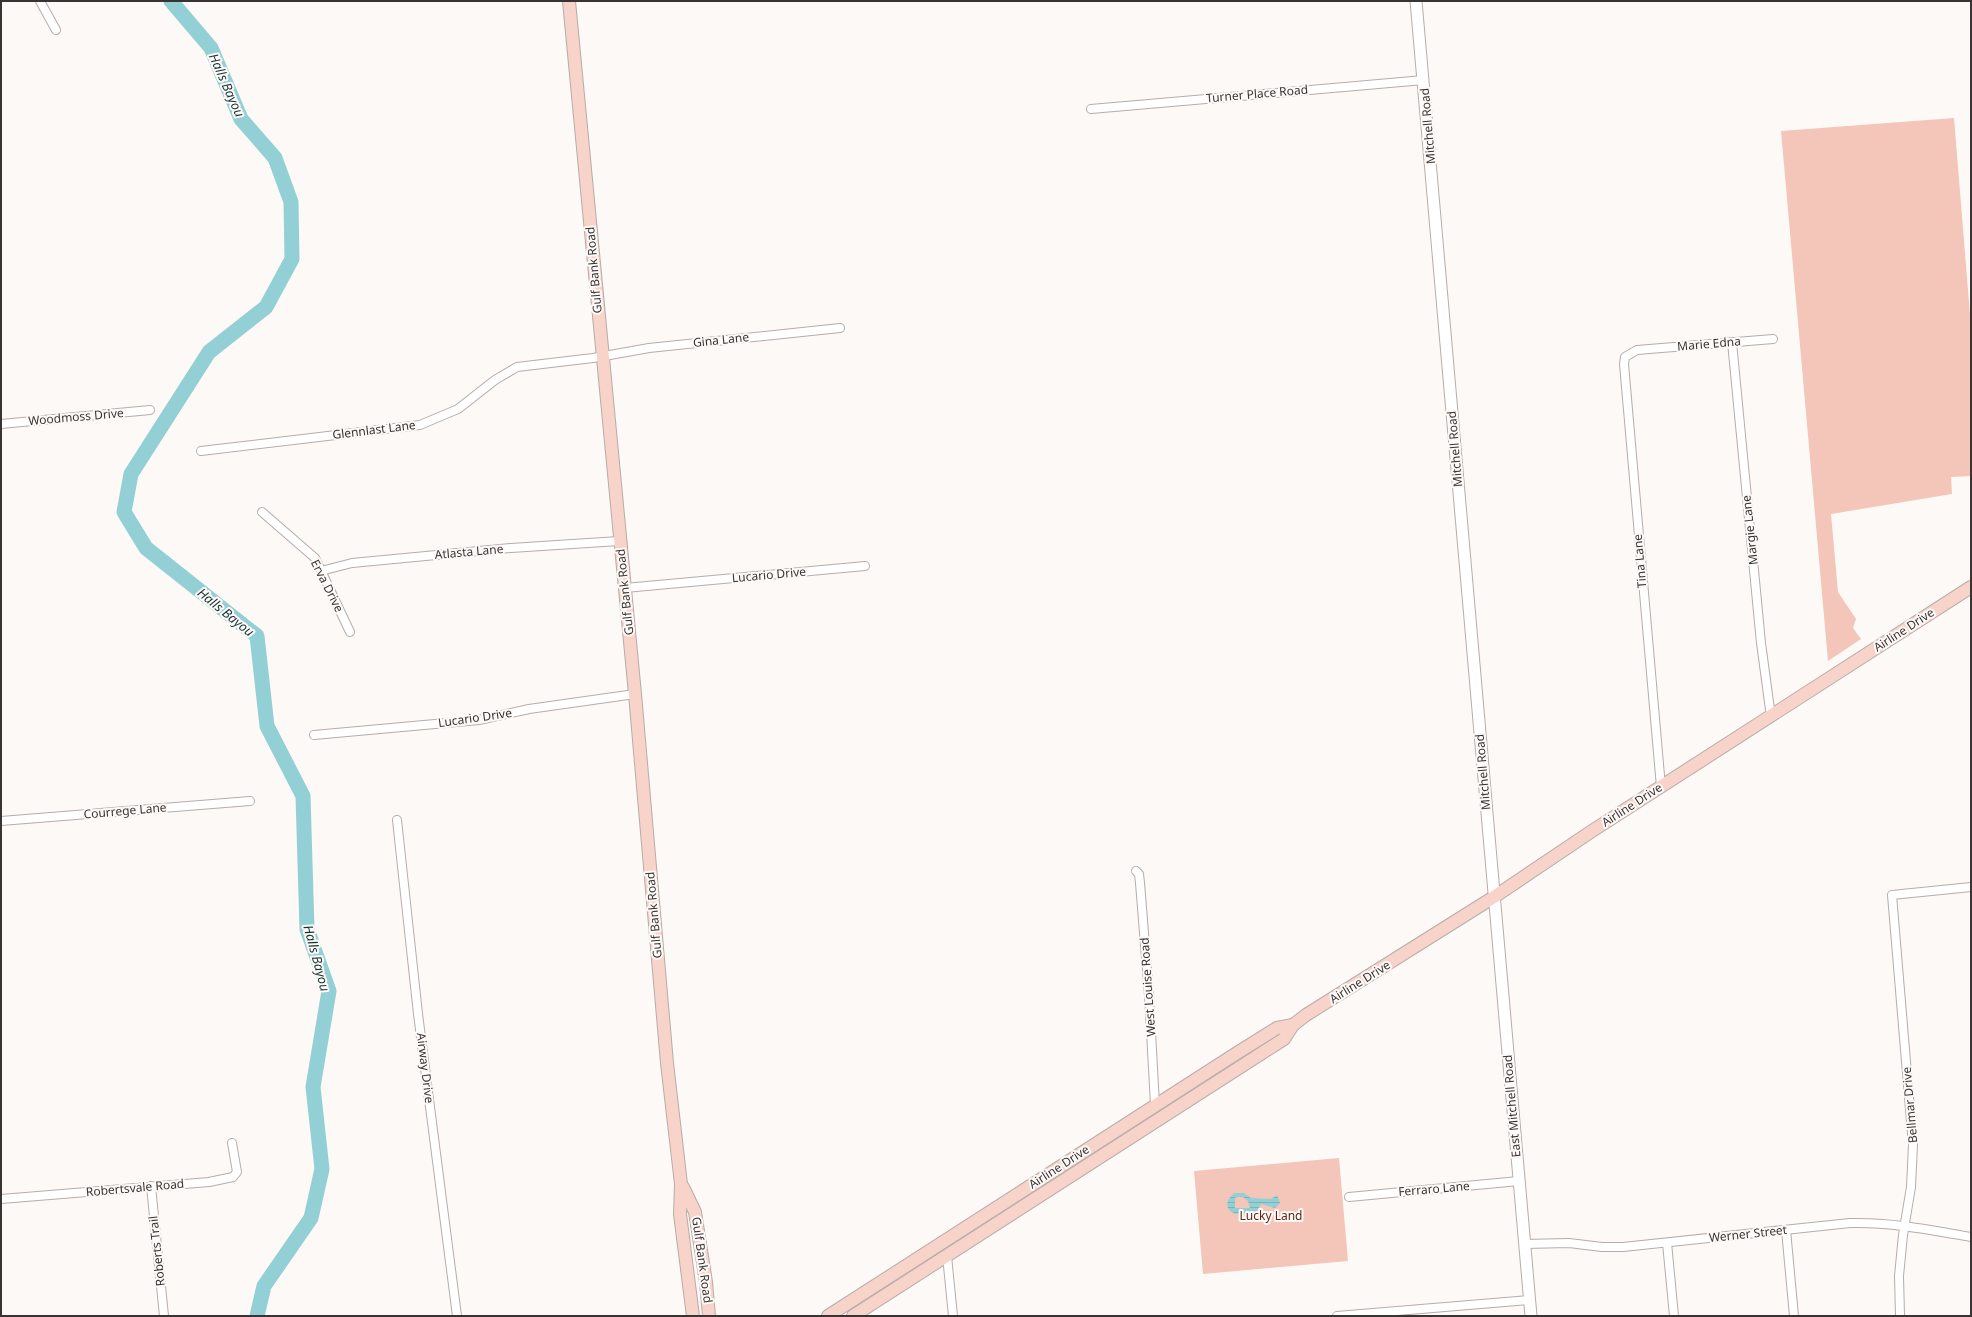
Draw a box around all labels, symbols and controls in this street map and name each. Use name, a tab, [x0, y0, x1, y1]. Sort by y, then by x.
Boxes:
water label: Halls Bayou	[205, 50, 249, 120]
street label: Turner Place Road	[1205, 81, 1309, 106]
street label: Mitchell Road	[1416, 87, 1439, 165]
street label: Gulf Bank Road	[581, 226, 606, 314]
street label: Gina Lane	[692, 328, 750, 351]
street label: Marie Edna	[1676, 332, 1741, 355]
street label: Woodmoss Drive	[28, 404, 125, 429]
street label: Mitchell Road	[1443, 410, 1466, 488]
street label: Glennlast Lane	[331, 416, 417, 443]
street label: Margie Lane	[1737, 494, 1762, 566]
street label: Tina Lane	[1629, 533, 1650, 589]
street label: Atlasta Lane	[434, 540, 504, 563]
street label: Gulf Bank Road	[612, 548, 637, 636]
street label: Erva Drive	[307, 556, 348, 615]
street label: Lucario Drive	[731, 563, 807, 586]
water label: Halls Bayou	[194, 584, 258, 641]
street label: Airline Drive	[1870, 604, 1937, 655]
street label: Lucario Drive	[437, 704, 513, 731]
street label: Mitchell Road	[1471, 733, 1494, 811]
street label: Airline Drive	[1598, 779, 1665, 830]
street label: Courrege Lane	[83, 798, 167, 823]
street label: Gulf Bank Road	[641, 871, 666, 959]
water label: Halls Bayou	[300, 923, 335, 994]
street label: West Louise Road	[1136, 937, 1159, 1037]
street label: Airline Drive	[1326, 956, 1394, 1007]
street label: Airway Drive	[413, 1032, 438, 1104]
street label: East Mitchell Road	[1499, 1054, 1524, 1158]
street label: Bellmar Drive	[1898, 1066, 1921, 1144]
street label: Airline Drive	[1025, 1141, 1092, 1192]
street label: Robertsvale Road	[85, 1175, 185, 1200]
street label: Ferraro Lane	[1398, 1177, 1471, 1200]
park label: Lucky Land	[1240, 1207, 1302, 1224]
street label: Roberts Trail	[144, 1215, 169, 1287]
street label: Gulf Bank Road	[688, 1216, 717, 1304]
street label: Werner Street	[1708, 1221, 1788, 1246]

